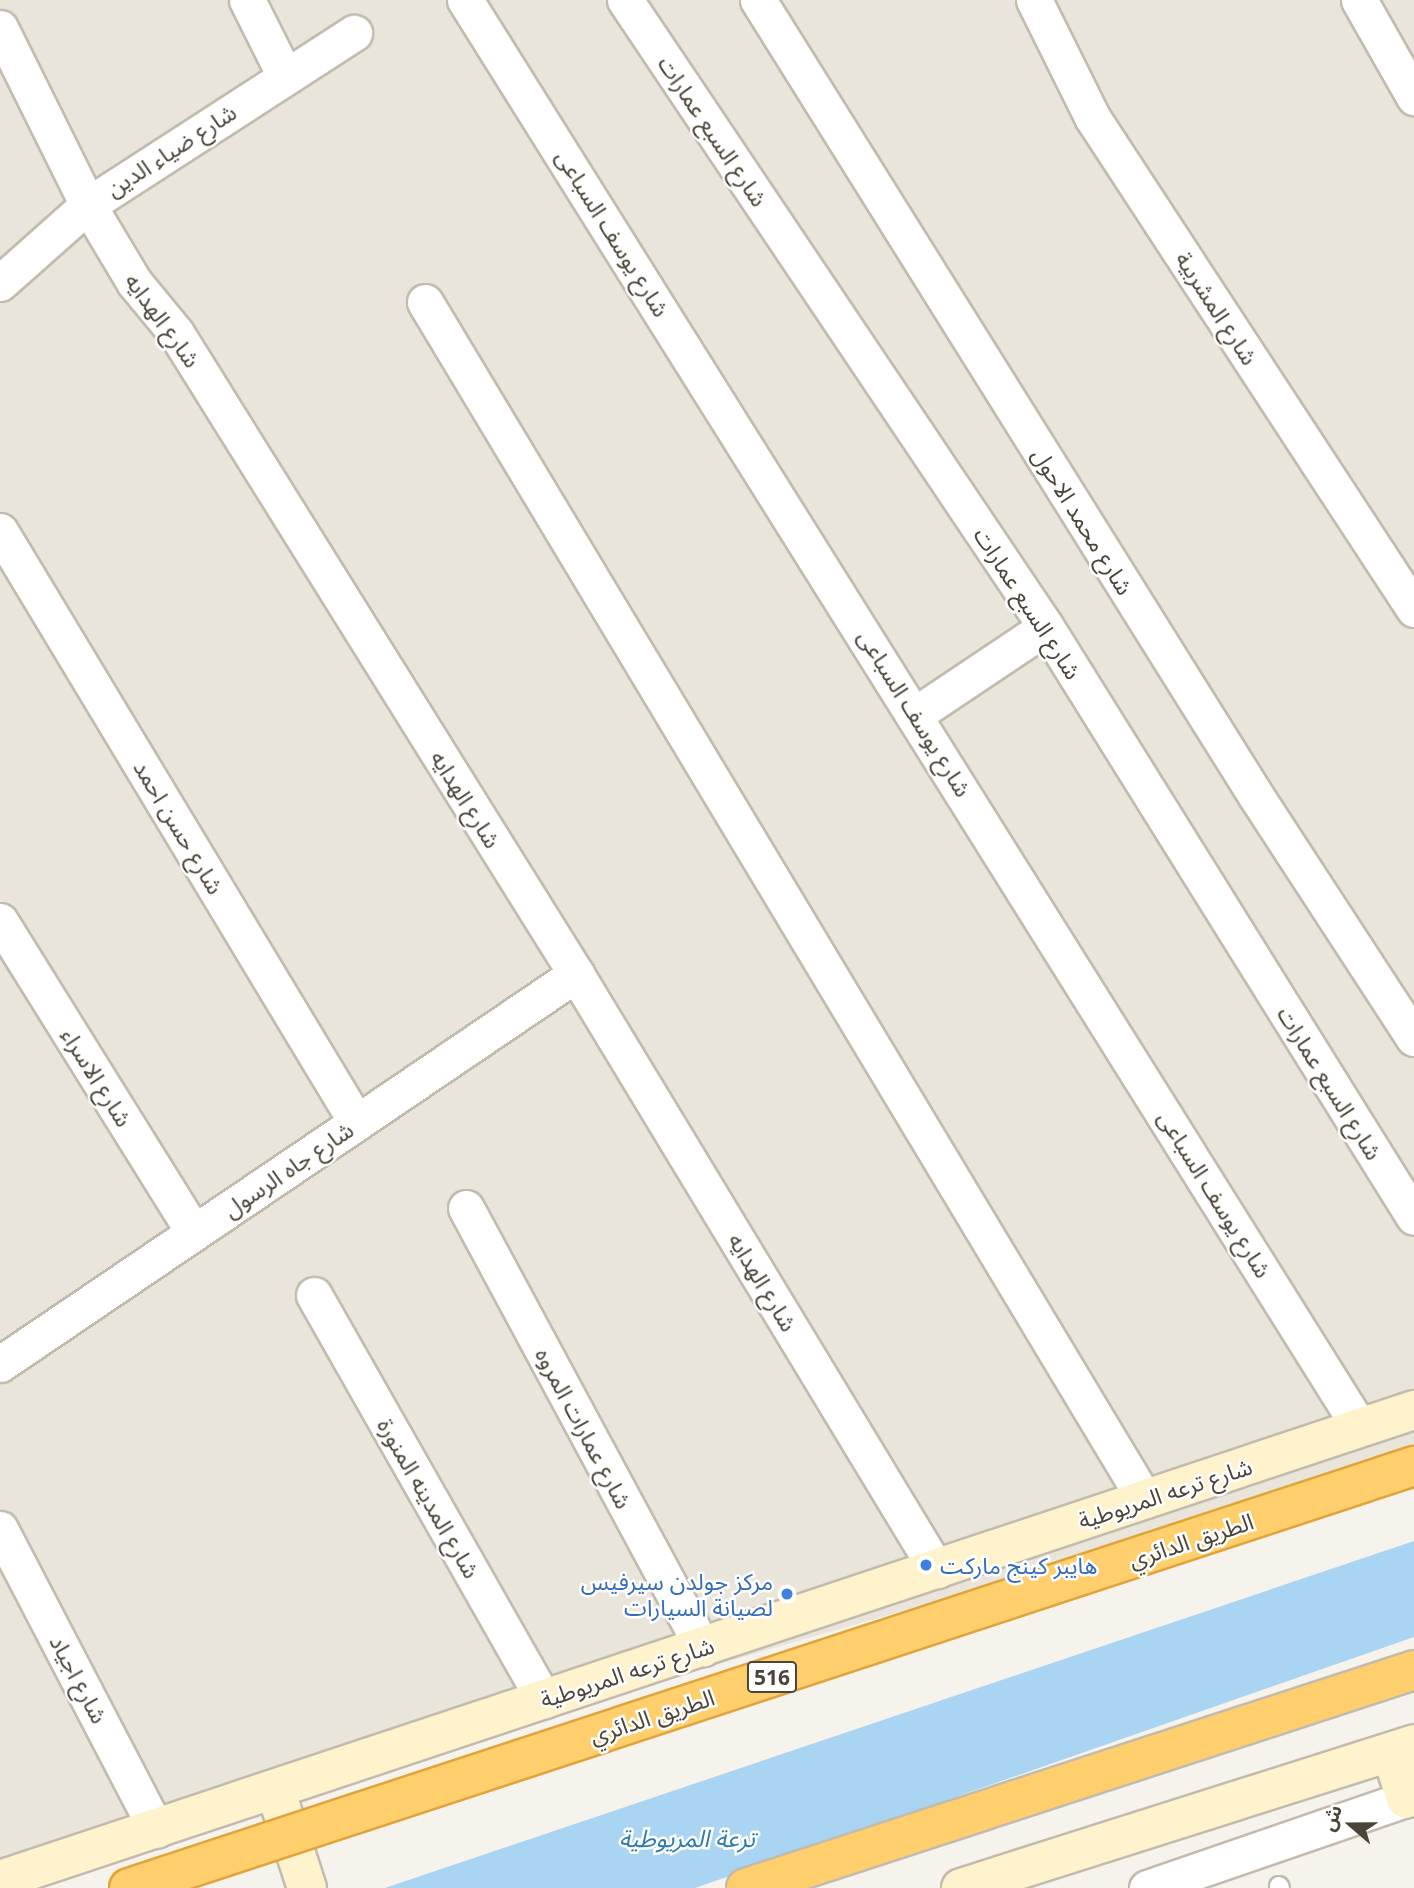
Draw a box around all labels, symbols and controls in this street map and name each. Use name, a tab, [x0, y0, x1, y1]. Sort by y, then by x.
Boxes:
street label: شارع السبع عمارات	[652, 50, 774, 212]
street label: شارع ضياء الدين	[101, 98, 241, 202]
street label: شارع يوسف السباعى	[550, 144, 676, 322]
street label: شارع المشربية	[1170, 246, 1264, 370]
street label: شارع الهدايه	[120, 268, 206, 372]
street label: شارع محمد الاحول	[1027, 442, 1139, 600]
street label: شارع السبع عمارات	[969, 522, 1087, 684]
street label: شارع يوسف السباعى	[852, 624, 978, 802]
street label: شارع الهدايه	[425, 745, 507, 853]
street label: شارع حسن احمد	[128, 755, 230, 899]
street label: شارع السبع عمارات	[1272, 1001, 1388, 1165]
street label: شارع الاسراء	[56, 1023, 138, 1131]
street label: شارع يوسف السباعى	[1152, 1105, 1278, 1283]
street label: شارع جاه الرسول	[218, 1115, 358, 1223]
street label: شارع الهدايه	[723, 1228, 803, 1336]
street label: شارع عمارات المروه	[530, 1343, 638, 1513]
street label: شارع المدينه المنورة	[372, 1413, 486, 1583]
street label: شارع ترعه المريوطية	[1075, 1452, 1255, 1534]
street label: الطريق الدائري	[1125, 1507, 1257, 1573]
place label: هايبر كينج ماركت	[940, 1551, 1098, 1579]
marker: هايبر كينج ماركت	[918, 1557, 934, 1573]
place label: مركز جولدن سيرفيس لصيانة السيارات	[581, 1567, 773, 1621]
marker: مركز جولدن سيرفيس لصيانة السيارات	[779, 1586, 795, 1602]
street label: شارع اجياد	[44, 1630, 114, 1728]
street label: شارع ترعه المريوطية	[537, 1631, 717, 1713]
road number: 516	[746, 1660, 798, 1694]
street label: الطريق الدائري	[586, 1683, 718, 1749]
north arrow	[1316, 1790, 1386, 1860]
text: ش	[1315, 1801, 1348, 1834]
water label: ترعة المريوطية	[619, 1824, 755, 1852]

